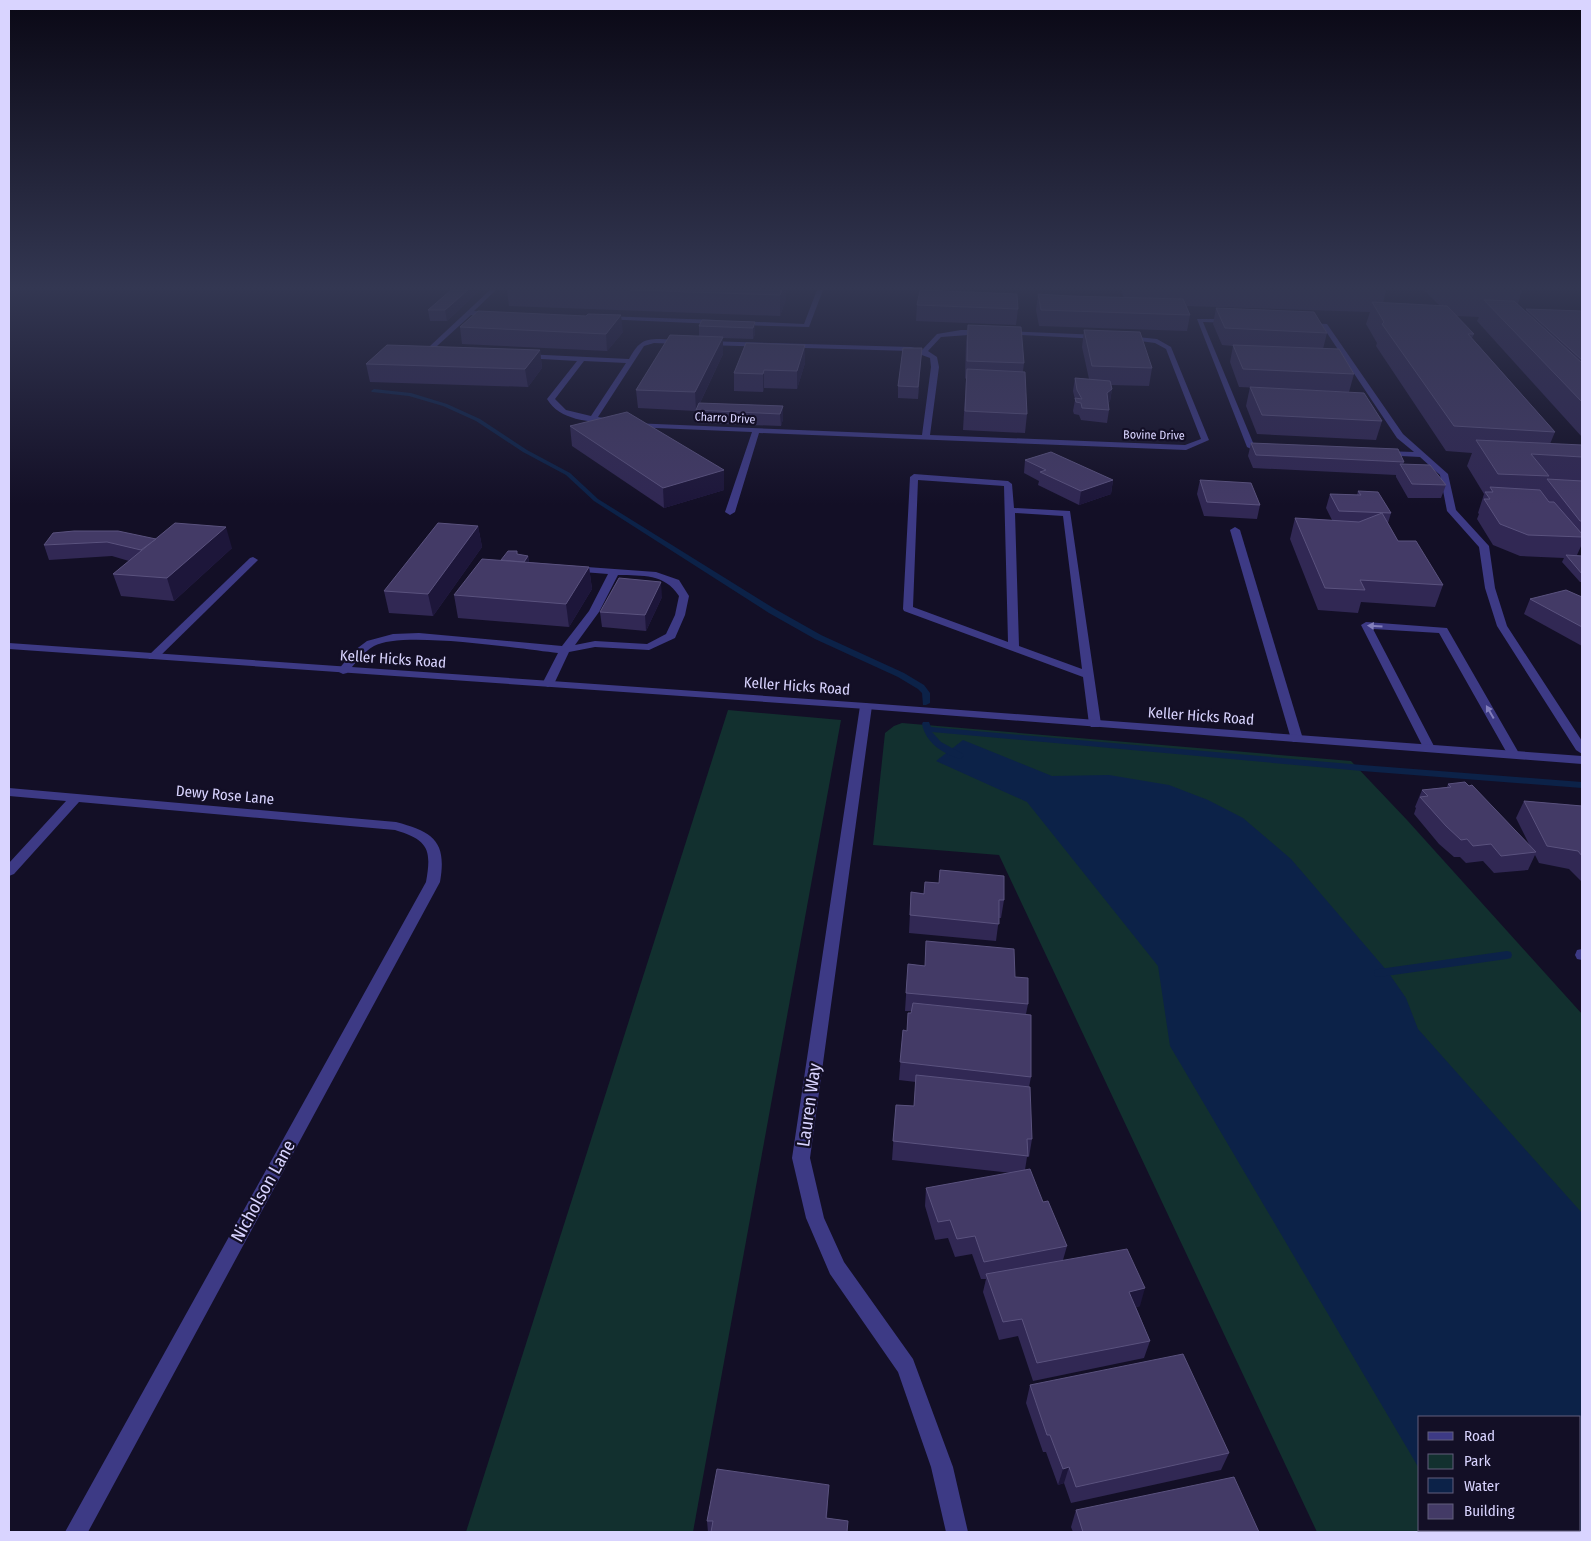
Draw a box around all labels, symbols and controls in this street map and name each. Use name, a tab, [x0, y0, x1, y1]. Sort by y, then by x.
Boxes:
street label: Charro Drive	[694, 409, 756, 427]
street label: Bovine Drive	[1123, 427, 1185, 443]
one-way arrow	[1367, 621, 1383, 629]
street label: Keller Hicks Road	[339, 646, 447, 672]
street label: Keller Hicks Road	[743, 673, 851, 699]
street label: Keller Hicks Road	[1147, 703, 1255, 729]
one-way arrow	[1485, 706, 1494, 719]
street label: Dewy Rose Lane	[175, 782, 275, 808]
street label: Lauren Way	[792, 1062, 826, 1148]
street label: Nicholson Lane	[226, 1136, 300, 1246]
legend	[1418, 1416, 1581, 1531]
text: Road	[1464, 1427, 1495, 1445]
text: Park	[1464, 1452, 1491, 1470]
text: Water	[1464, 1477, 1500, 1495]
text: Building	[1464, 1502, 1515, 1520]

